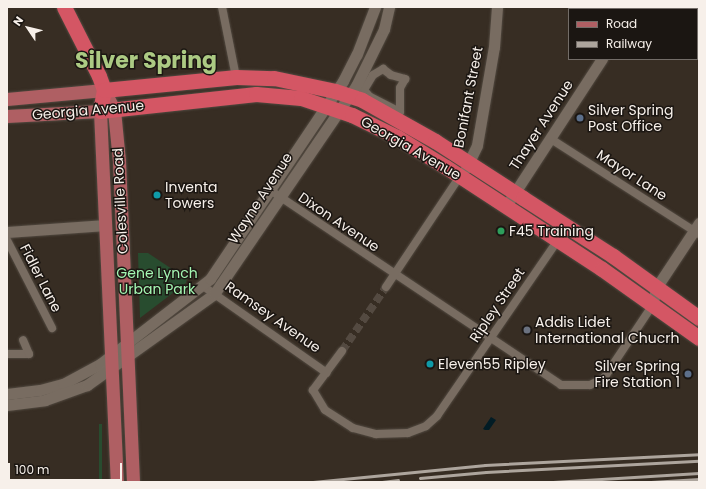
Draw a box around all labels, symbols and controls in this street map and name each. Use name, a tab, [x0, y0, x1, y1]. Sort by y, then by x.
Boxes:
north arrow	[8, 8, 48, 48]
legend	[568, 8, 698, 60]
text: N	[9, 13, 27, 29]
text: Road	[606, 15, 637, 32]
text: Railway	[606, 35, 652, 52]
street label: Bonifant Street	[450, 45, 486, 149]
district label: Silver Spring	[75, 48, 217, 74]
street label: Thayer Avenue	[506, 77, 576, 173]
street label: Georgia Avenue	[31, 97, 145, 123]
place label: Silver Spring Post Office	[588, 102, 673, 134]
street label: Georgia Avenue	[358, 113, 464, 183]
marker: Silver Spring Post Office	[575, 113, 585, 123]
street label: Mayor Lane	[594, 146, 670, 204]
street label: Colesville Road	[109, 148, 131, 254]
street label: Wayne Avenue	[224, 149, 296, 247]
place label: Inventa Towers	[165, 179, 217, 212]
street label: Dixon Avenue	[295, 189, 383, 255]
marker: Inventa Towers	[152, 190, 162, 200]
place label: F45 Training	[509, 223, 594, 239]
marker: F45 Training	[496, 226, 506, 236]
street label: Fidler Lane	[17, 241, 65, 315]
park label: Gene Lynch Urban Park	[116, 265, 198, 298]
street label: Ripley Street	[466, 265, 528, 345]
street label: Ramsey Avenue	[222, 278, 324, 356]
place label: Addis Lidet International Chucrh	[535, 314, 679, 346]
marker: Addis Lidet International Chucrh	[522, 325, 532, 335]
place label: Eleven55 Ripley	[438, 356, 546, 372]
place label: Silver Spring Fire Station 1	[594, 358, 680, 390]
marker: Eleven55 Ripley	[425, 359, 435, 369]
marker: Silver Spring Fire Station 1	[683, 369, 693, 379]
scale bar	[10, 455, 124, 481]
text: 100 m	[15, 461, 49, 478]

